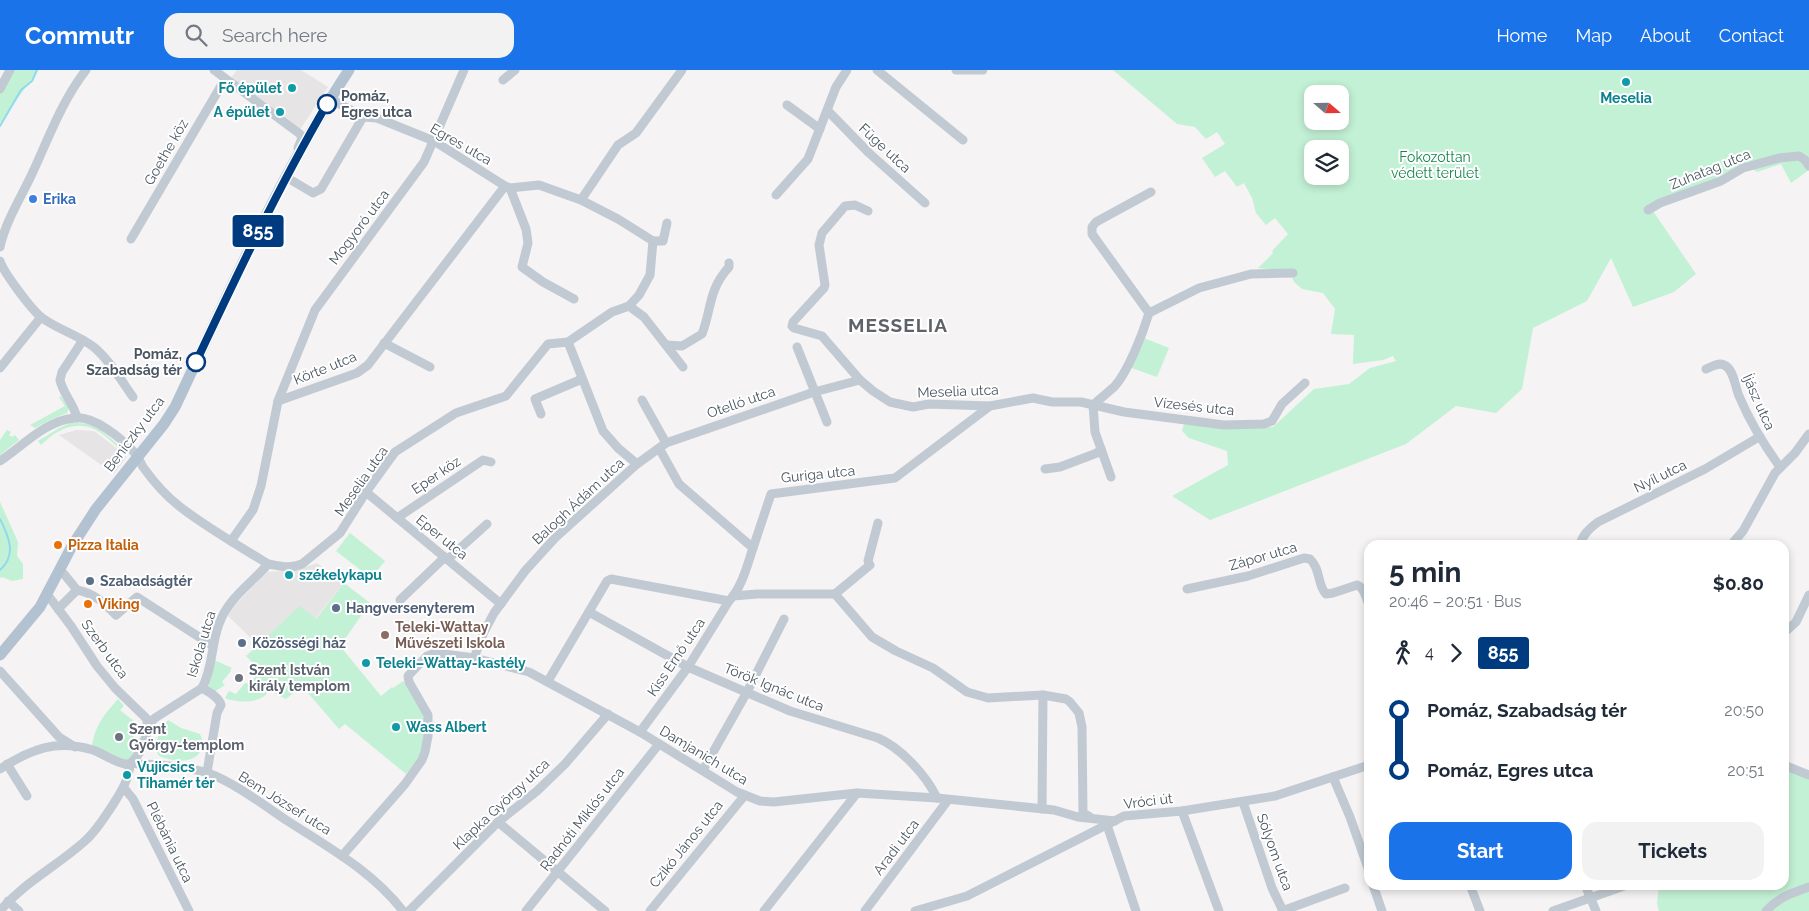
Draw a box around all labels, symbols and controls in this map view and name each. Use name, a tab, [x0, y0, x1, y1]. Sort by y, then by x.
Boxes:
search box	[164, 13, 514, 58]
text: Commutr	[25, 21, 134, 50]
icon: search	[182, 21, 210, 49]
text: Search here	[222, 24, 327, 46]
text: Home	[1496, 25, 1547, 46]
text: Map	[1575, 25, 1612, 46]
text: About	[1640, 25, 1691, 46]
text: Contact	[1719, 25, 1784, 46]
marker: Meselia	[1620, 76, 1632, 88]
place label: Fő épület	[219, 80, 283, 96]
marker: Fő épület	[286, 82, 298, 94]
north arrow	[1304, 85, 1349, 130]
map controls	[1304, 85, 1349, 185]
place label: Pomáz, Egres utca	[341, 88, 412, 120]
place label: Meselia	[1600, 90, 1652, 106]
marker: Pomáz, Egres utca	[317, 94, 337, 114]
place label: A épület	[214, 104, 271, 120]
marker: A épület	[274, 106, 286, 118]
street label: Goethe köz	[141, 116, 191, 188]
street label: Egres utca	[427, 120, 495, 168]
street label: Füge utca	[856, 120, 914, 176]
button: layers	[1304, 140, 1349, 185]
street label: Zuhatag utca	[1667, 146, 1753, 192]
park label: Fokozottan védett terület	[1391, 149, 1479, 181]
street label: Mogyoró utca	[326, 186, 392, 268]
place label: Erika	[43, 191, 76, 207]
marker: Erika	[27, 193, 39, 205]
line badge: 855	[229, 215, 287, 247]
text: 855	[243, 220, 273, 241]
district label: MESSELIA	[848, 314, 948, 336]
place label: Pomáz, Szabadság tér	[86, 346, 183, 378]
street label: Körte utca	[291, 348, 359, 388]
marker: Pomáz, Szabadság tér	[186, 352, 206, 372]
street label: Íjász utca	[1740, 371, 1779, 433]
street label: Meselia utca	[917, 382, 999, 400]
street label: Otelló utca	[705, 383, 777, 421]
street label: Beniczky utca	[101, 393, 167, 475]
street label: Vízesés utca	[1153, 394, 1235, 418]
street label: Meselia utca	[331, 443, 391, 519]
street label: Eper köz	[408, 453, 464, 497]
street label: Balogh Ádám utca	[528, 454, 627, 548]
street label: Nyíl utca	[1631, 456, 1689, 496]
street label: Guriga utca	[780, 462, 856, 486]
street label: Eper utca	[413, 511, 471, 563]
place label: Pizza Italia	[68, 537, 139, 553]
marker: Pizza Italia	[52, 539, 64, 551]
street label: Zápor utca	[1227, 539, 1299, 573]
text: 5 min	[1389, 556, 1461, 589]
place label: székelykapu	[299, 567, 382, 583]
marker: székelykapu	[283, 569, 295, 581]
text: $0.80	[1713, 572, 1764, 594]
place label: Szabadságtér	[100, 573, 193, 589]
marker: Szabadságtér	[84, 575, 96, 587]
text: 20:46 – 20:51 · Bus	[1389, 592, 1522, 611]
place label: Viking	[98, 596, 140, 612]
marker: Viking	[82, 598, 94, 610]
place label: Hangversenyterem	[346, 600, 475, 616]
marker: Hangversenyterem	[330, 602, 342, 614]
street label: Iskola utca	[183, 609, 219, 679]
street label: Kiss Ernő utca	[644, 615, 708, 699]
street label: Szerb utca	[78, 616, 132, 682]
place label: Teleki-Wattay Művészeti Iskola	[395, 619, 505, 651]
marker: Teleki-Wattay Művészeti Iskola	[379, 629, 391, 641]
place label: Közösségi ház	[252, 635, 346, 651]
marker: Közösségi ház	[236, 637, 248, 649]
icon: walk	[1389, 639, 1417, 667]
icon: forward	[1442, 639, 1470, 667]
text: 855	[1488, 642, 1519, 663]
text: 4	[1425, 643, 1434, 662]
place label: Teleki–Wattay-kastély	[376, 655, 526, 671]
marker: Teleki–Wattay-kastély	[360, 657, 372, 669]
street label: Török Ignác utca	[722, 660, 826, 714]
place label: Szent István király templom	[249, 662, 350, 694]
marker: Szent István király templom	[233, 672, 245, 684]
text: Pomáz, Szabadság tér	[1427, 699, 1627, 721]
text: 20:50	[1724, 701, 1764, 720]
place label: Wass Albert	[406, 719, 487, 735]
place label: Szent György-templom	[129, 721, 244, 753]
marker: Wass Albert	[390, 721, 402, 733]
street label: Damjanich utca	[657, 722, 751, 788]
marker: Szent György-templom	[113, 731, 125, 743]
street label: Klapka György utca	[450, 755, 552, 853]
place label: Vujicsics Tihamér tér	[137, 759, 215, 791]
text: Pomáz, Egres utca	[1427, 759, 1593, 781]
text: 20:51	[1727, 761, 1764, 780]
street label: Radnóti Miklós utca	[537, 764, 627, 874]
street label: Bem József utca	[236, 768, 334, 838]
marker: Vujicsics Tihamér tér	[121, 769, 133, 781]
street label: Vróci út	[1123, 790, 1174, 812]
street label: Czikó János utca	[646, 797, 726, 891]
street label: Plébánia utca	[144, 799, 196, 885]
street label: Sólyom utca	[1254, 811, 1296, 893]
street label: Aradi utca	[870, 816, 922, 878]
button: Start	[1389, 822, 1572, 880]
button: Tickets	[1582, 822, 1764, 880]

